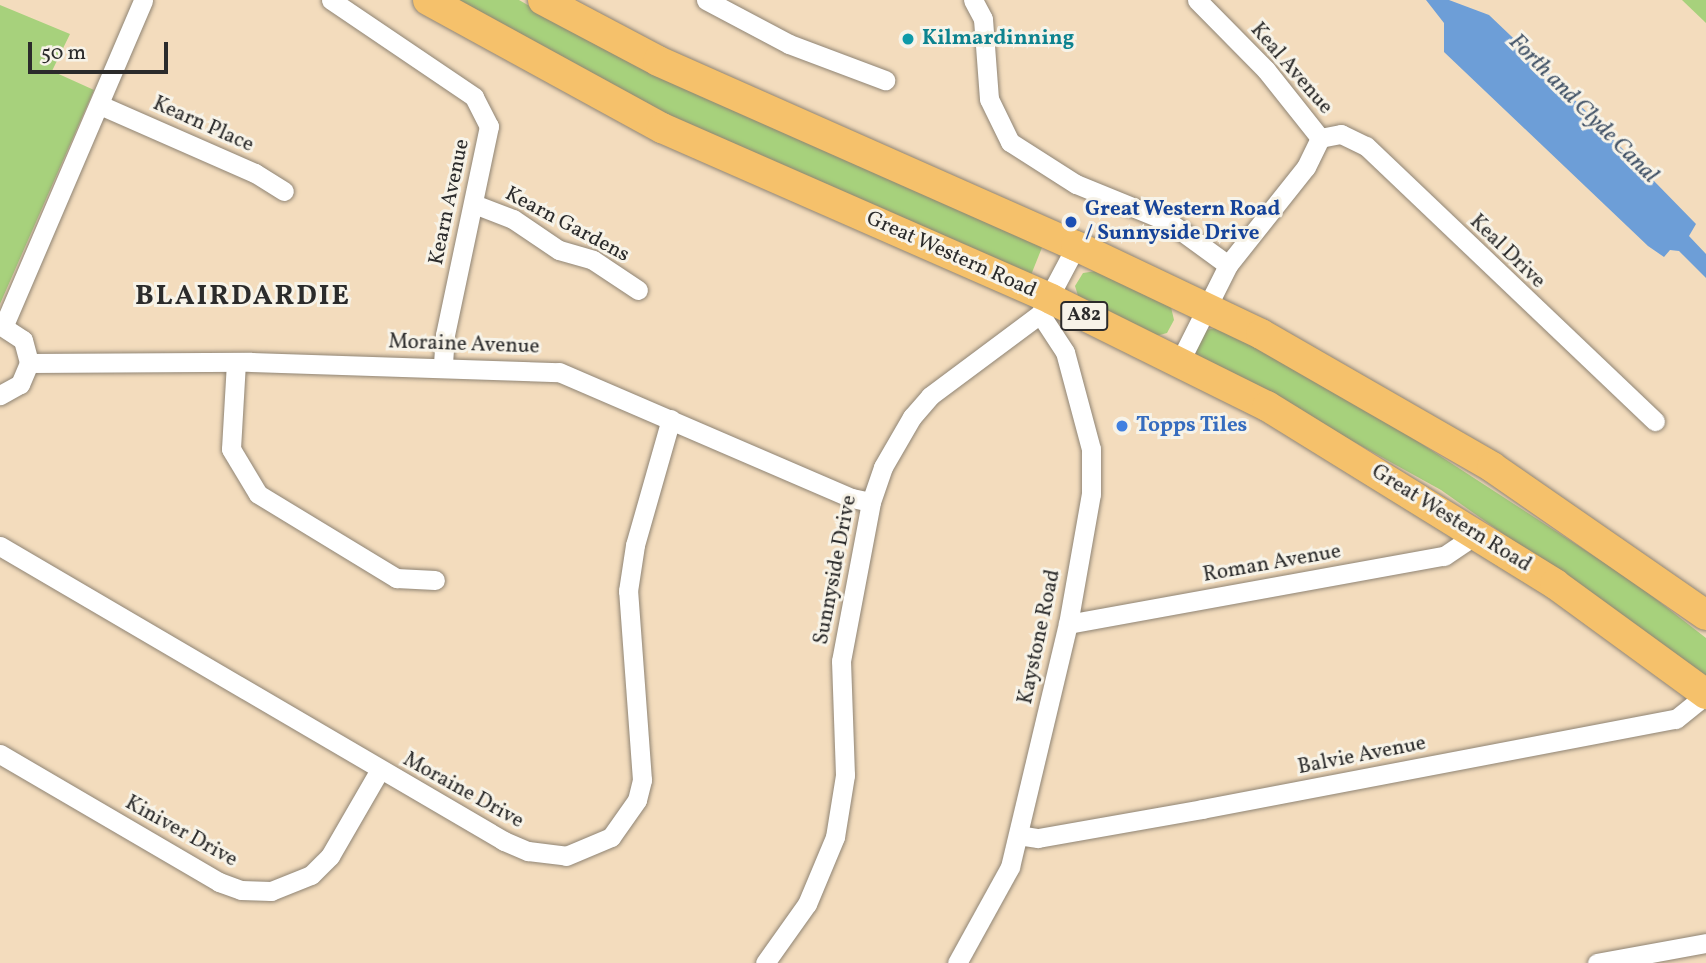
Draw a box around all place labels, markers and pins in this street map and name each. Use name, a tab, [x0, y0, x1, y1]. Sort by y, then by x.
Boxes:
place label: Kilmardinning	[922, 26, 1074, 52]
marker: Kilmardinning	[900, 31, 916, 47]
place label: Great Western Road / Sunnyside Drive	[1085, 197, 1281, 247]
marker: Great Western Road / Sunnyside Drive	[1063, 214, 1079, 230]
place label: Topps Tiles	[1136, 413, 1248, 439]
marker: Topps Tiles	[1114, 418, 1130, 434]

